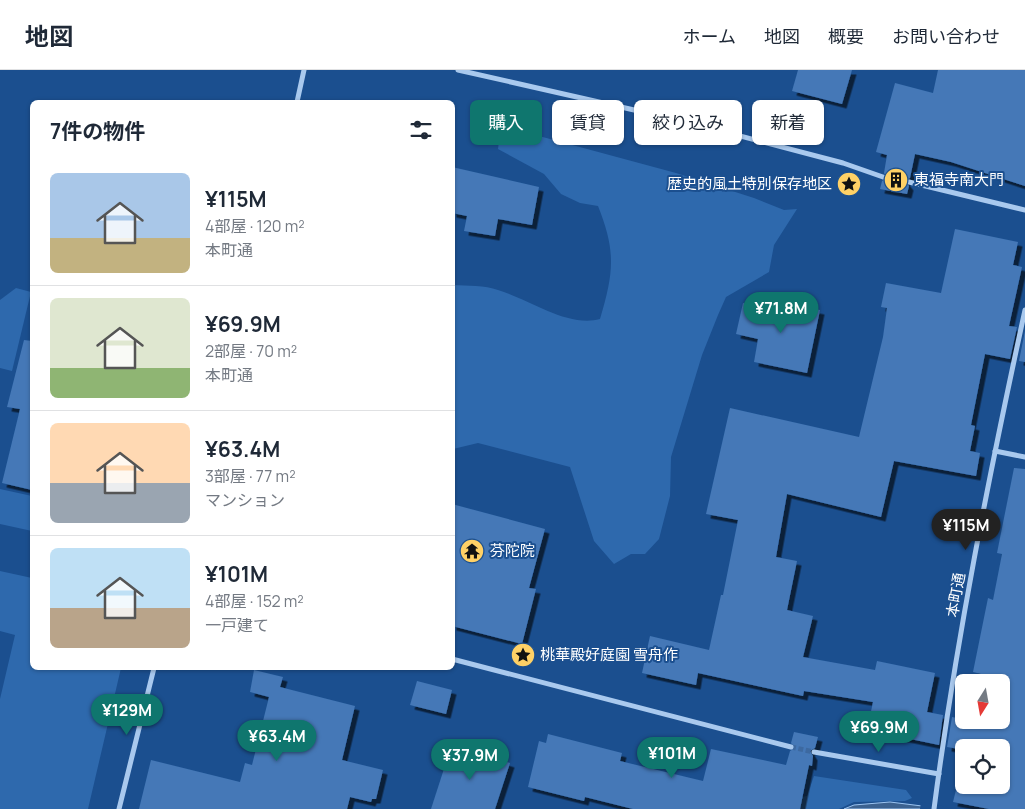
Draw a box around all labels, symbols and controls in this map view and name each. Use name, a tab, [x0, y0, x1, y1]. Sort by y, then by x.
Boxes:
text: 地図	[25, 19, 73, 52]
text: ホーム	[683, 24, 736, 48]
text: 地図	[764, 24, 800, 48]
text: 概要	[828, 24, 864, 48]
text: お問い合わせ	[892, 24, 1000, 48]
chip: 購入	[470, 100, 542, 145]
chip: 賃貸	[552, 100, 624, 145]
chip: 絞り込み	[634, 100, 742, 145]
chip: 新着	[752, 100, 824, 145]
icon: filters	[407, 116, 435, 144]
text: 7件の物件	[50, 117, 145, 145]
building icon: 東福寺南大門	[883, 167, 909, 193]
place label: 東福寺南大門	[914, 169, 1004, 190]
place icon: 歴史的風土特別保存地区	[836, 171, 862, 197]
place label: 歴史的風土特別保存地区	[667, 173, 832, 194]
text: ¥115M	[205, 185, 267, 213]
icon: home	[90, 193, 150, 253]
text: 4部屋 · 120 m²	[205, 215, 305, 237]
text: 本町通	[205, 239, 253, 261]
pin: ¥71.8M	[740, 292, 822, 334]
text: ¥71.8M	[754, 297, 808, 319]
text: ¥69.9M	[205, 310, 281, 338]
icon: home	[90, 318, 150, 378]
text: 2部屋 · 70 m²	[205, 340, 297, 362]
text: 本町通	[205, 364, 253, 386]
text: ¥63.4M	[205, 435, 280, 463]
icon: home	[90, 443, 150, 503]
text: 3部屋 · 77 m²	[205, 465, 296, 487]
text: マンション	[205, 489, 285, 511]
pin: ¥115M	[931, 508, 1001, 551]
text: ¥115M	[943, 514, 989, 536]
temple icon: 芬陀院	[459, 538, 485, 564]
place label: 芬陀院	[490, 540, 535, 561]
text: ¥101M	[205, 560, 268, 588]
icon: home	[90, 568, 150, 628]
street label: 本町通	[941, 571, 970, 619]
text: 4部屋 · 152 m²	[205, 590, 304, 612]
text: 一戸建て	[205, 614, 269, 636]
place icon: 桃華殿好庭園 雪舟作	[510, 642, 536, 668]
place label: 桃華殿好庭園 雪舟作	[540, 644, 678, 665]
north arrow	[955, 674, 1010, 729]
map controls	[955, 674, 1010, 794]
pin: ¥129M	[92, 694, 162, 736]
text: ¥129M	[102, 699, 152, 721]
pin: ¥69.9M	[838, 710, 920, 753]
text: ¥69.9M	[850, 716, 908, 738]
pin: ¥63.4M	[236, 720, 318, 762]
text: ¥63.4M	[248, 725, 306, 747]
pin: ¥101M	[637, 736, 707, 779]
pin: ¥37.9M	[429, 738, 511, 781]
button: locate	[955, 739, 1010, 794]
text: ¥101M	[648, 742, 696, 764]
text: ¥37.9M	[442, 744, 498, 766]

